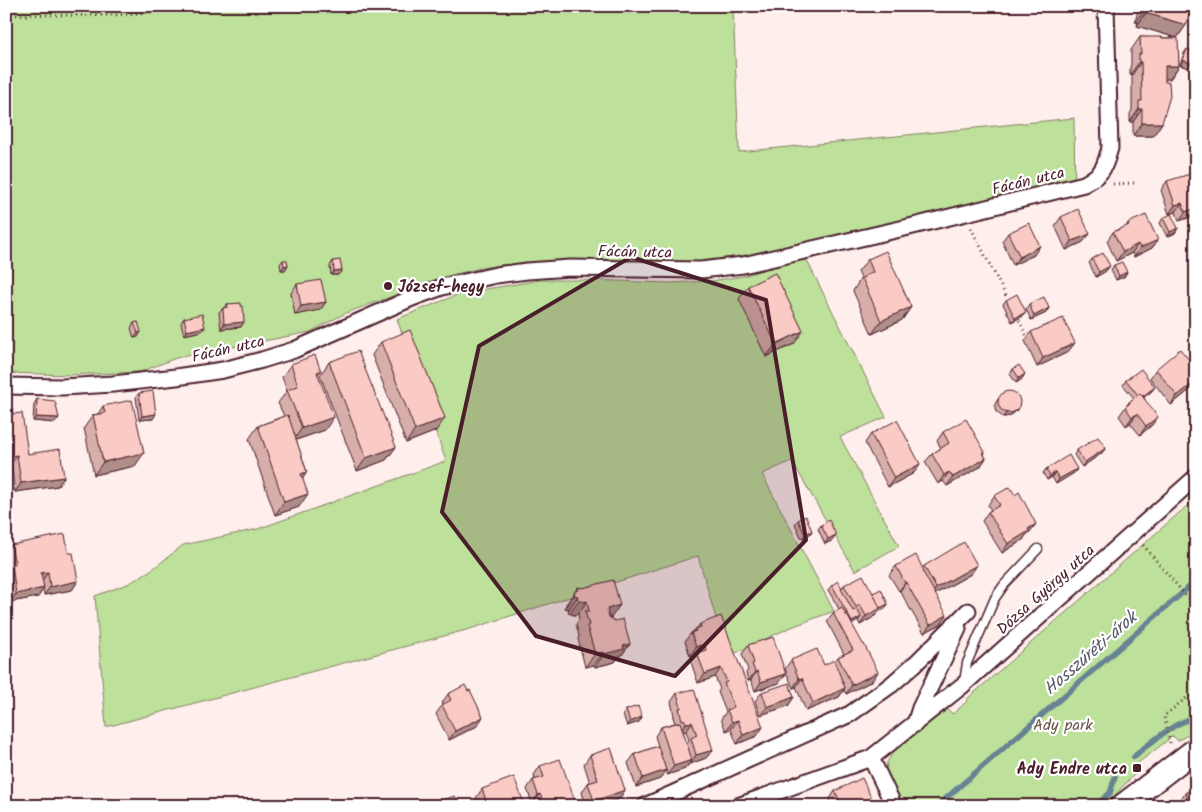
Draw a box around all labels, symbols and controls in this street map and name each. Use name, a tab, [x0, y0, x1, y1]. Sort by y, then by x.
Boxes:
street label: Fácán utca	[989, 160, 1067, 203]
street label: Fácán utca	[598, 239, 672, 266]
place label: József-hegy	[398, 275, 485, 300]
marker: József-hegy	[382, 280, 394, 292]
street label: Fácán utca	[189, 329, 267, 370]
street label: Dózsa György utca	[991, 539, 1101, 641]
water label: Hosszúréti-árok	[1038, 603, 1146, 703]
park label: Ady park	[1033, 713, 1093, 738]
place label: Ady Endre utca	[1017, 757, 1127, 782]
marker: Ady Endre utca	[1131, 762, 1143, 774]

